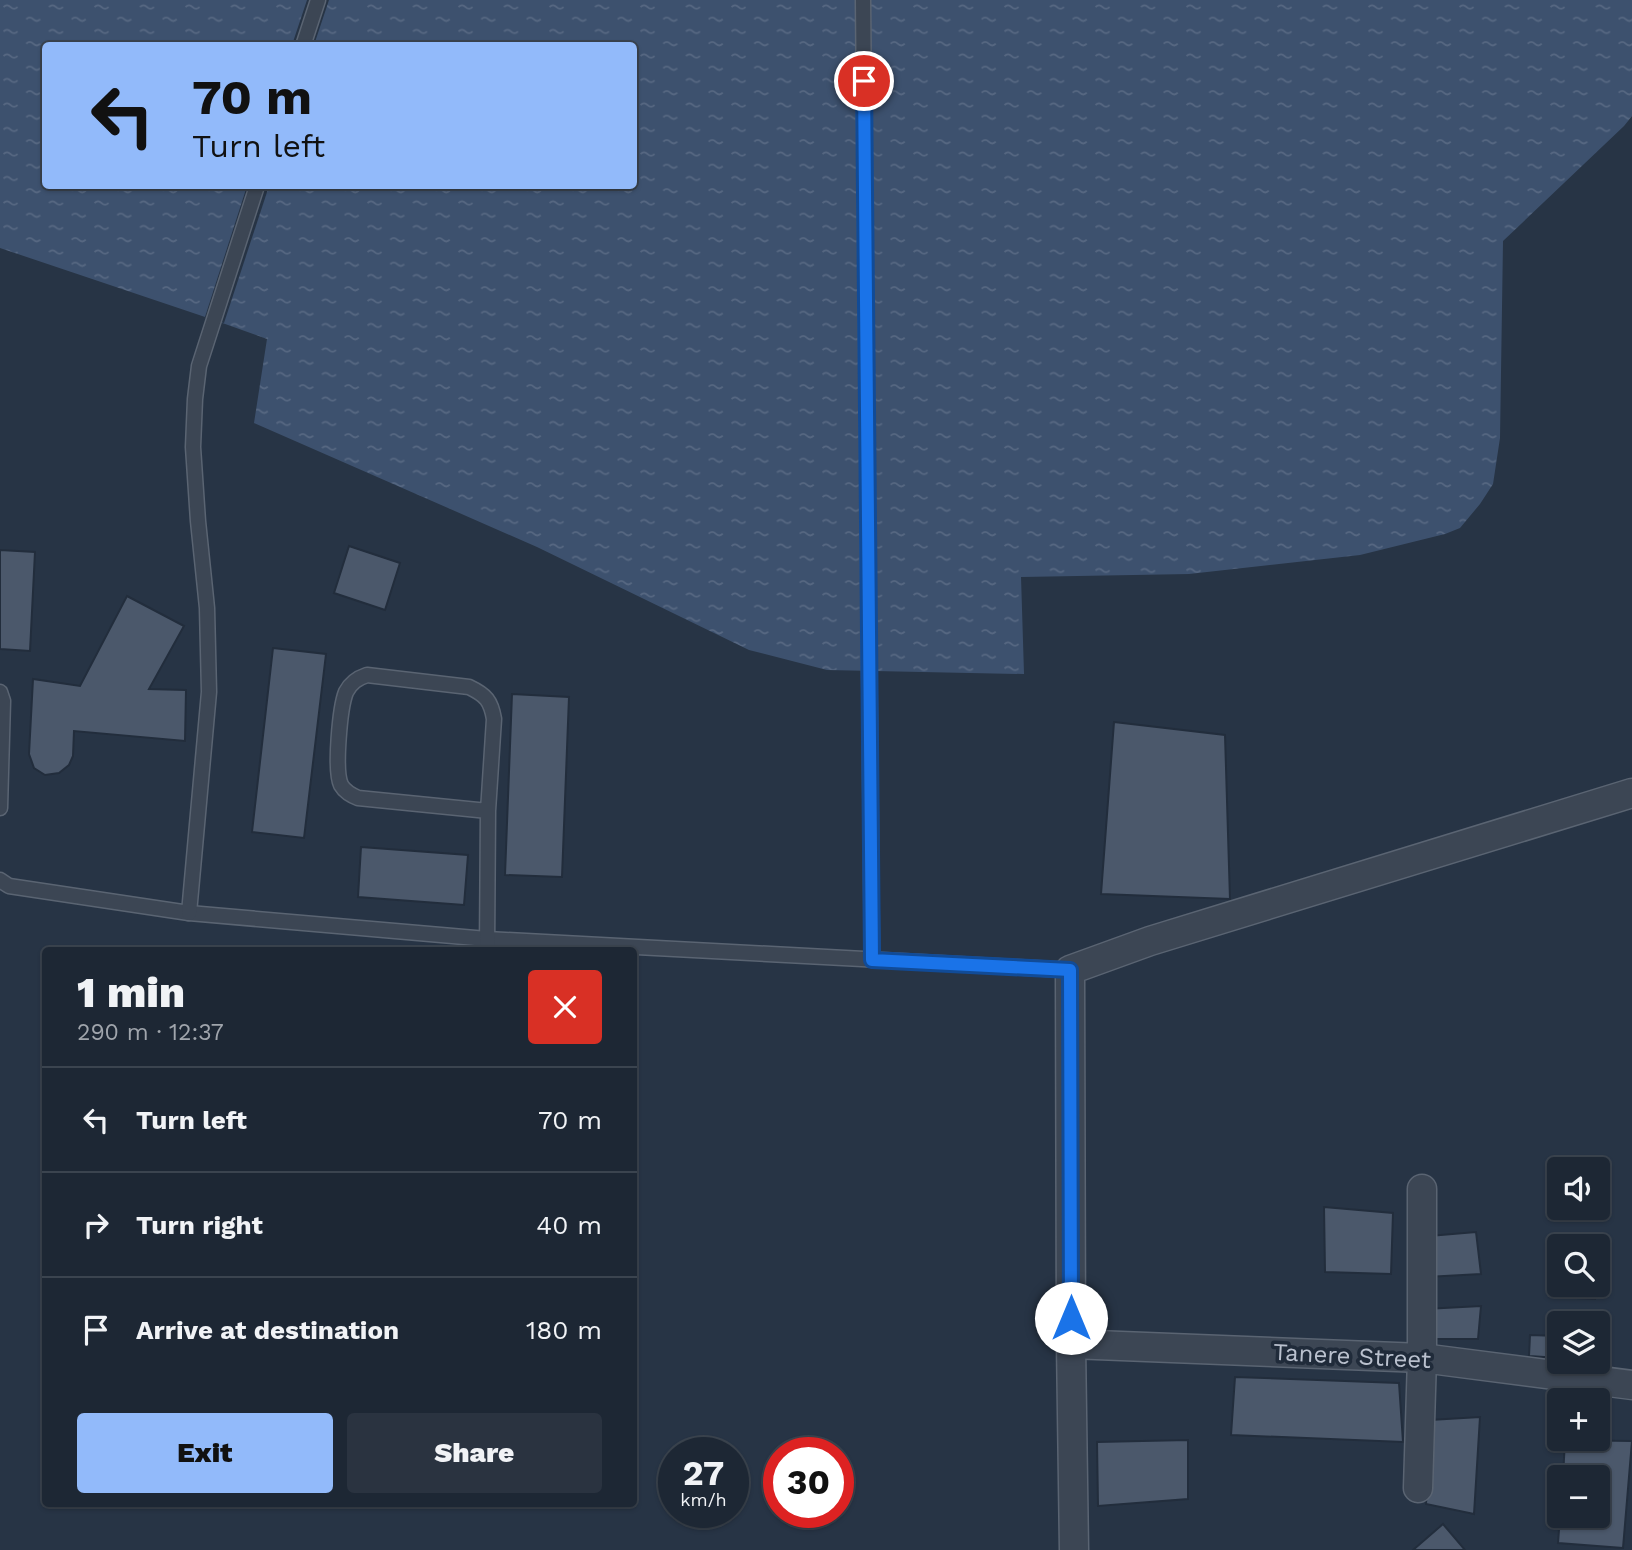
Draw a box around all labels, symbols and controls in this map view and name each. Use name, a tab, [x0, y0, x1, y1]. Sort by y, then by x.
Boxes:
pin	[834, 51, 894, 111]
icon: arrive	[845, 62, 883, 100]
text: 70 m	[192, 68, 312, 126]
icon: left	[77, 70, 168, 161]
text: Turn left	[192, 127, 325, 165]
text: 1 min	[77, 968, 185, 1017]
button: close	[528, 970, 602, 1044]
text: 290 m · 12:37	[77, 1019, 224, 1046]
icon: left	[77, 1101, 115, 1139]
text: Turn left	[136, 1105, 247, 1135]
text: 70 m	[538, 1105, 602, 1135]
map controls	[1547, 1157, 1610, 1528]
button: sound	[1547, 1157, 1610, 1220]
icon: right	[77, 1206, 115, 1244]
text: Turn right	[136, 1210, 263, 1240]
text: 40 m	[536, 1210, 602, 1240]
button: search	[1547, 1234, 1610, 1297]
position arrow	[1034, 1281, 1108, 1355]
icon: arrive	[77, 1311, 115, 1349]
button: layers	[1547, 1311, 1610, 1374]
text: Arrive at destination	[136, 1315, 399, 1345]
text: 180 m	[526, 1315, 602, 1345]
street label: Tanere Street	[1272, 1338, 1432, 1374]
button: +	[1547, 1388, 1610, 1451]
button: Exit	[77, 1413, 333, 1493]
button: Share	[347, 1413, 602, 1493]
speed limit sign: 30	[763, 1437, 854, 1528]
text: 27	[683, 1452, 724, 1494]
button: −	[1547, 1465, 1610, 1528]
text: km/h	[680, 1489, 727, 1510]

